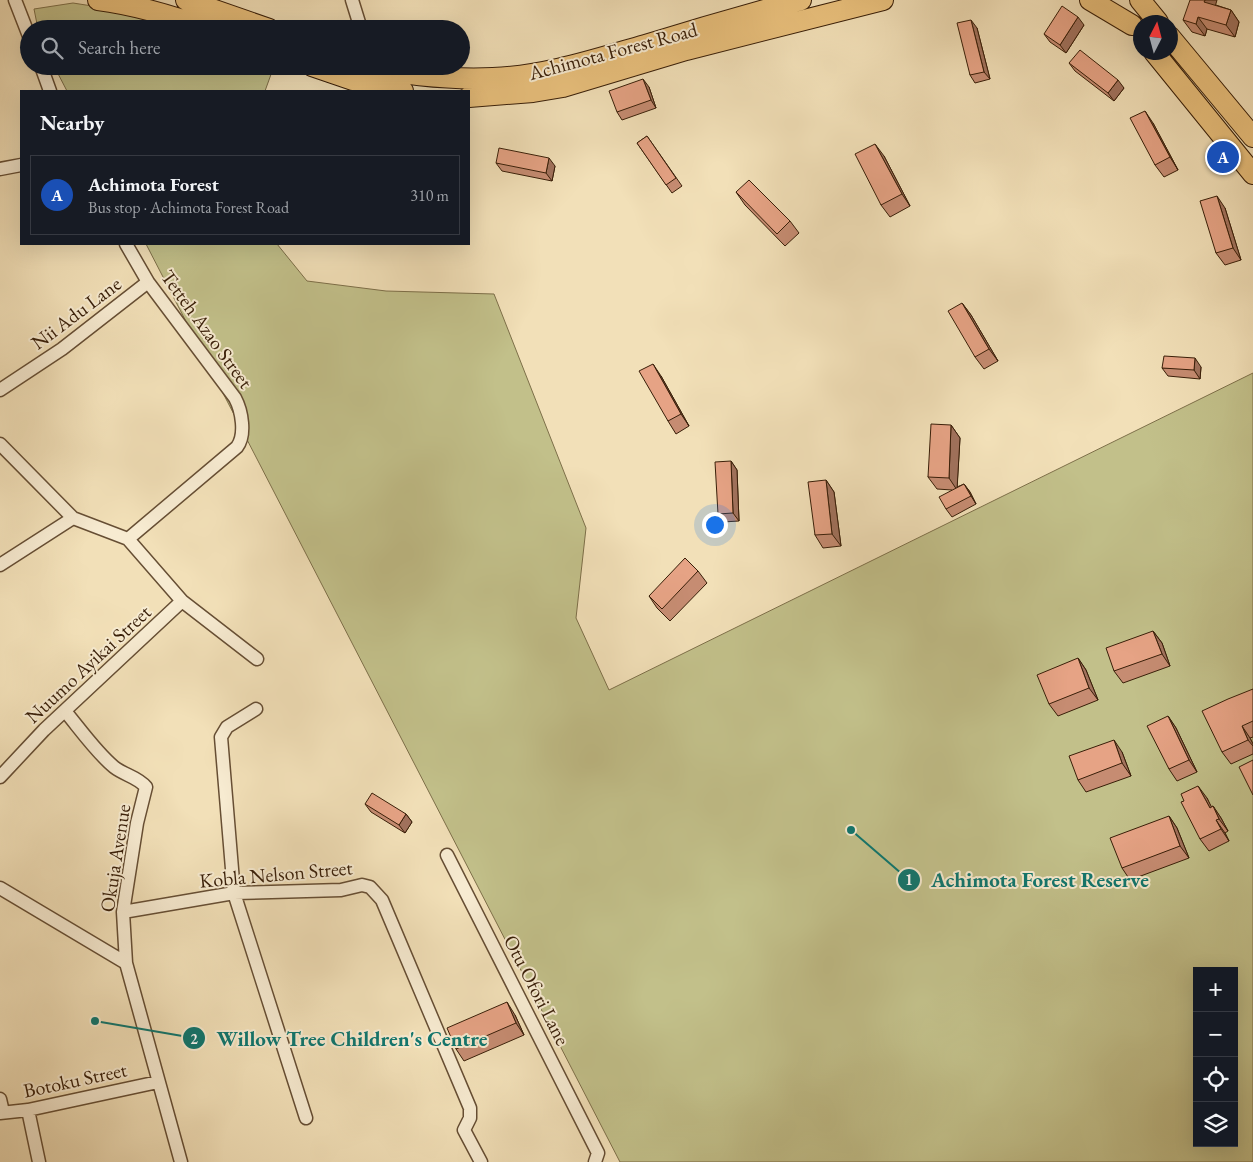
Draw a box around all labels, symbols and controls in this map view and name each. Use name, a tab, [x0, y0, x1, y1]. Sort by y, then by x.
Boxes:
north arrow	[1133, 15, 1178, 60]
street label: Achimota Forest Road	[525, 16, 701, 86]
search box	[20, 20, 470, 75]
icon: search	[38, 34, 66, 62]
text: Search here	[78, 35, 160, 60]
text: Nearby	[40, 109, 104, 136]
pin: A	[1207, 138, 1239, 176]
text: Achimota Forest	[88, 172, 219, 197]
text: A	[51, 185, 63, 206]
text: 310 m	[410, 185, 449, 206]
text: Bus stop · Achimota Forest Road	[88, 197, 289, 218]
street label: Tetteh Azao Street	[155, 265, 259, 394]
street label: Nii Adu Lane	[26, 271, 126, 355]
your location	[702, 512, 728, 538]
street label: Nuumo Ayikai Street	[20, 599, 157, 729]
street label: Okuja Avenue	[94, 802, 136, 914]
street label: Kobla Nelson Street	[198, 854, 354, 894]
callout: Achimota Forest Reserve	[896, 862, 1159, 898]
text: Achimota Forest Reserve	[930, 866, 1149, 893]
text: 1	[905, 870, 913, 889]
street label: Otu Ofori Lane	[498, 930, 576, 1050]
map controls	[1193, 967, 1238, 1147]
button: +	[1193, 967, 1238, 1012]
button: −	[1193, 1012, 1238, 1057]
callout: Willow Tree Children's Centre	[182, 1020, 497, 1056]
text: Willow Tree Children's Centre	[217, 1025, 488, 1052]
text: 2	[190, 1029, 198, 1048]
street label: Botoku Street	[21, 1056, 130, 1104]
button: locate	[1193, 1057, 1238, 1102]
button: layers	[1193, 1102, 1238, 1147]

